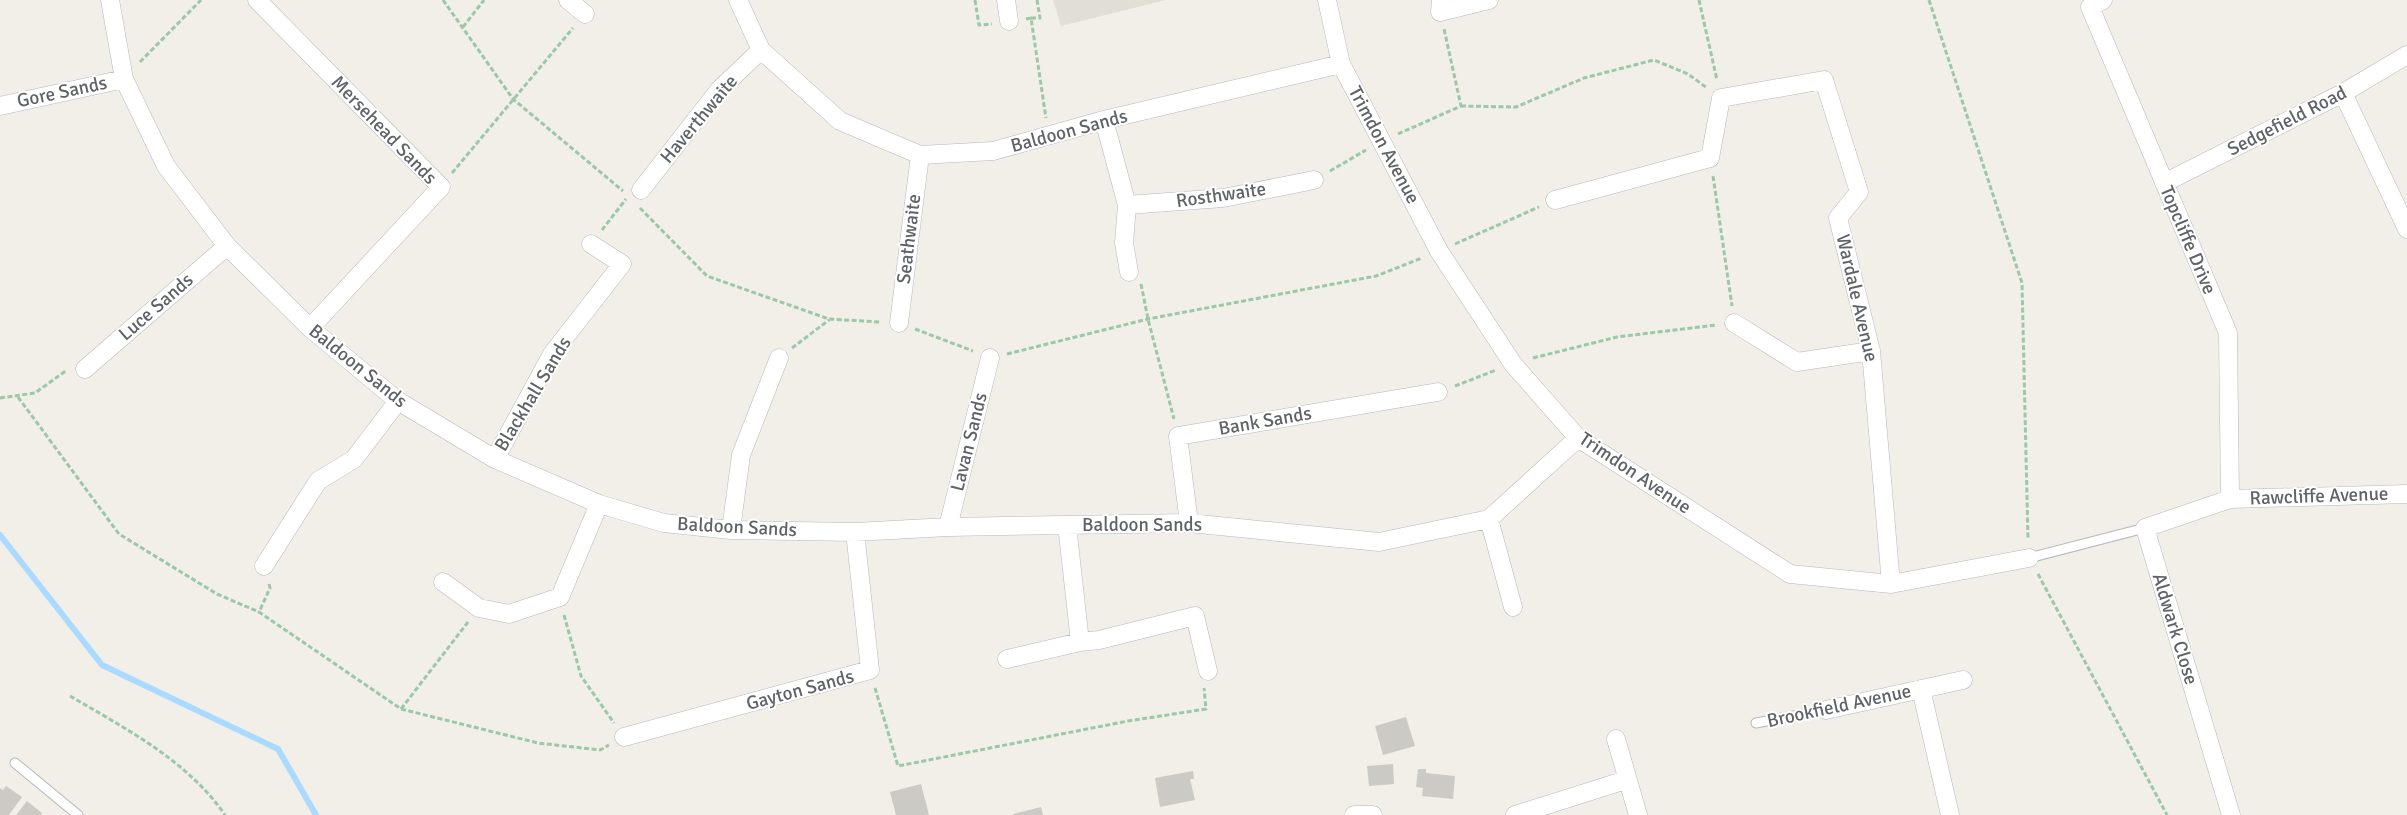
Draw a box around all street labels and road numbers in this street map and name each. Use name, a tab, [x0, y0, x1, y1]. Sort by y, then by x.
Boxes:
street label: Mersehead Sands	[326, 70, 442, 190]
street label: Haverthwaite	[655, 70, 743, 168]
street label: Gore Sands	[15, 71, 109, 113]
street label: Sedgefield Road	[2223, 81, 2351, 161]
street label: Trimdon Avenue	[1343, 82, 1425, 208]
street label: Baldoon Sands	[1008, 104, 1130, 158]
street label: Rosthwaite	[1175, 177, 1267, 213]
street label: Topcliffe Drive	[2154, 182, 2222, 298]
street label: Seathwaite	[892, 193, 926, 285]
street label: Wardale Avenue	[1831, 232, 1883, 364]
street label: Luce Sands	[114, 268, 198, 346]
street label: Baldoon Sands	[304, 319, 412, 413]
street label: Blackhall Sands	[489, 332, 577, 456]
street label: Lavan Sands	[945, 390, 993, 494]
street label: Bank Sands	[1217, 401, 1313, 441]
street label: Trimdon Avenue	[1574, 427, 1696, 519]
street label: Rawcliffe Avenue	[2249, 482, 2389, 510]
street label: Baldoon Sands	[677, 512, 797, 542]
street label: Baldoon Sands	[1082, 513, 1202, 537]
street label: Aldwark Close	[2147, 570, 2203, 688]
street label: Gayton Sands	[744, 664, 856, 716]
street label: Brookfield Avenue	[1765, 679, 1913, 733]

